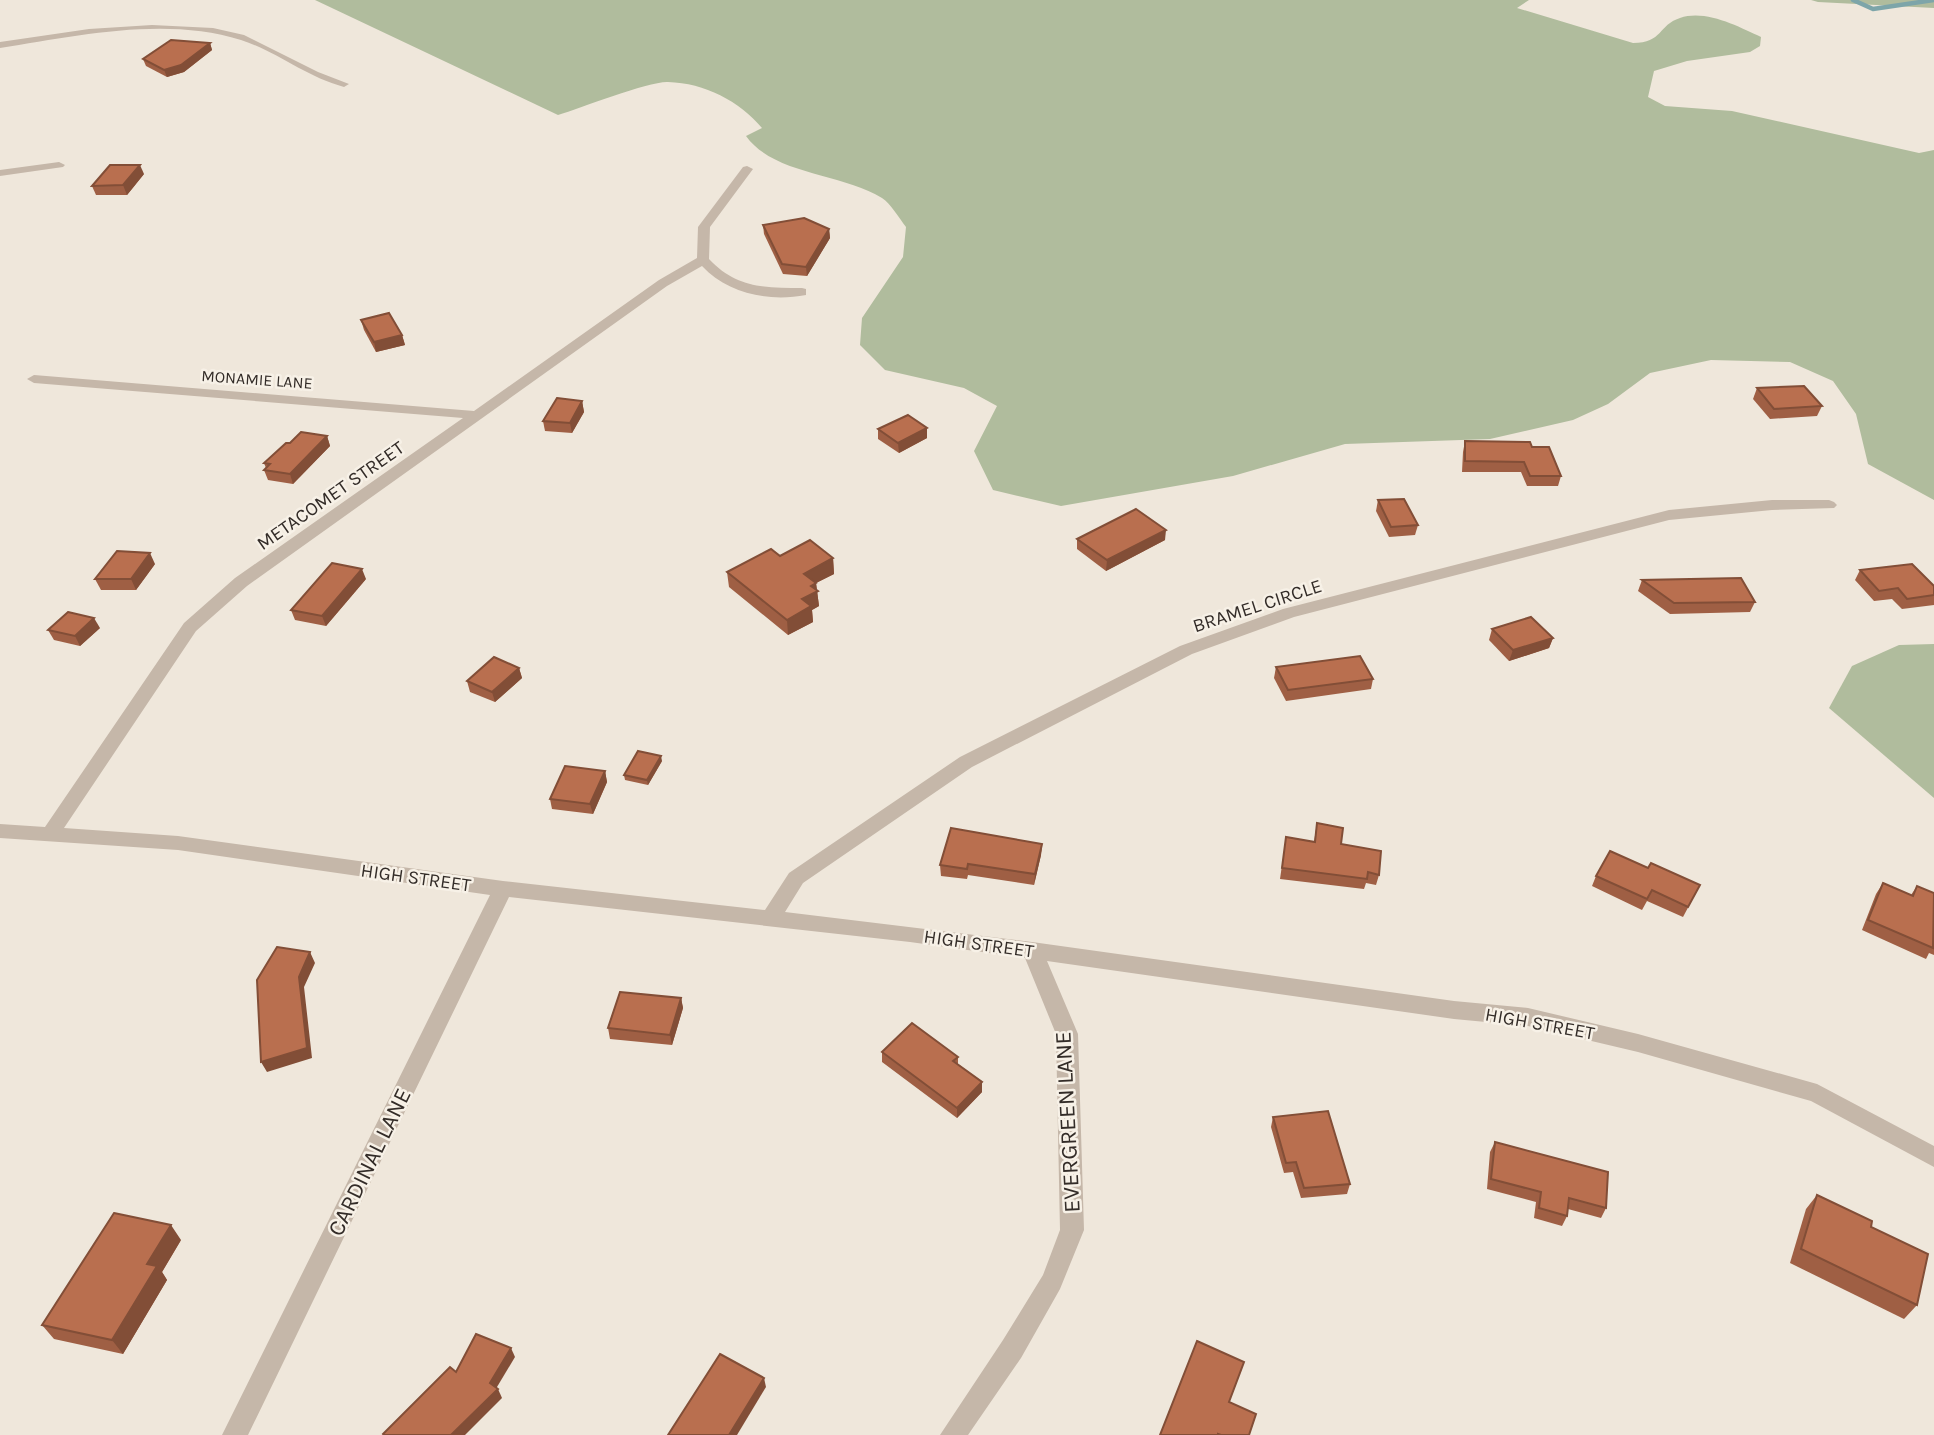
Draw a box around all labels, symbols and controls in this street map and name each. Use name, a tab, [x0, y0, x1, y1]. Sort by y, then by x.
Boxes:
street label: MONAMIE LANE	[201, 366, 313, 393]
street label: METACOMET STREET	[253, 436, 409, 555]
street label: BRAMEL CIRCLE	[1190, 575, 1325, 637]
street label: HIGH STREET	[359, 859, 473, 897]
street label: HIGH STREET	[922, 925, 1036, 963]
street label: HIGH STREET	[1483, 1004, 1597, 1045]
street label: EVERGREEN LANE	[1049, 1031, 1086, 1213]
street label: CARDINAL LANE	[322, 1084, 417, 1240]

